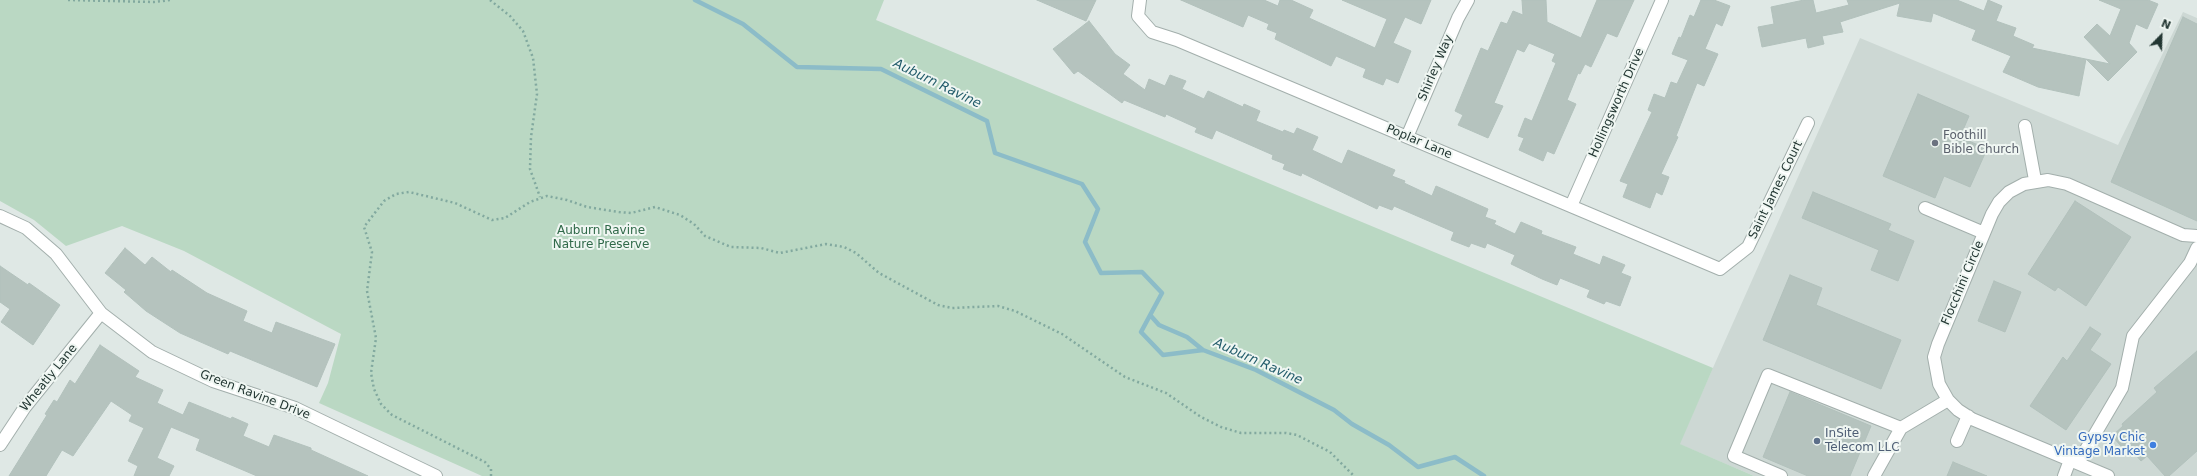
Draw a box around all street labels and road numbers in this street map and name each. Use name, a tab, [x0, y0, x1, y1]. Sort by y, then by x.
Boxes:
street label: Shirley Way	[1416, 33, 1456, 103]
street label: Hollingsworth Drive	[1586, 46, 1648, 160]
street label: Poplar Lane	[1384, 122, 1454, 162]
street label: Saint James Court	[1746, 139, 1806, 241]
street label: Flocchini Circle	[1939, 239, 1987, 327]
street label: Wheatly Lane	[18, 342, 80, 414]
street label: Green Ravine Drive	[198, 367, 312, 423]

